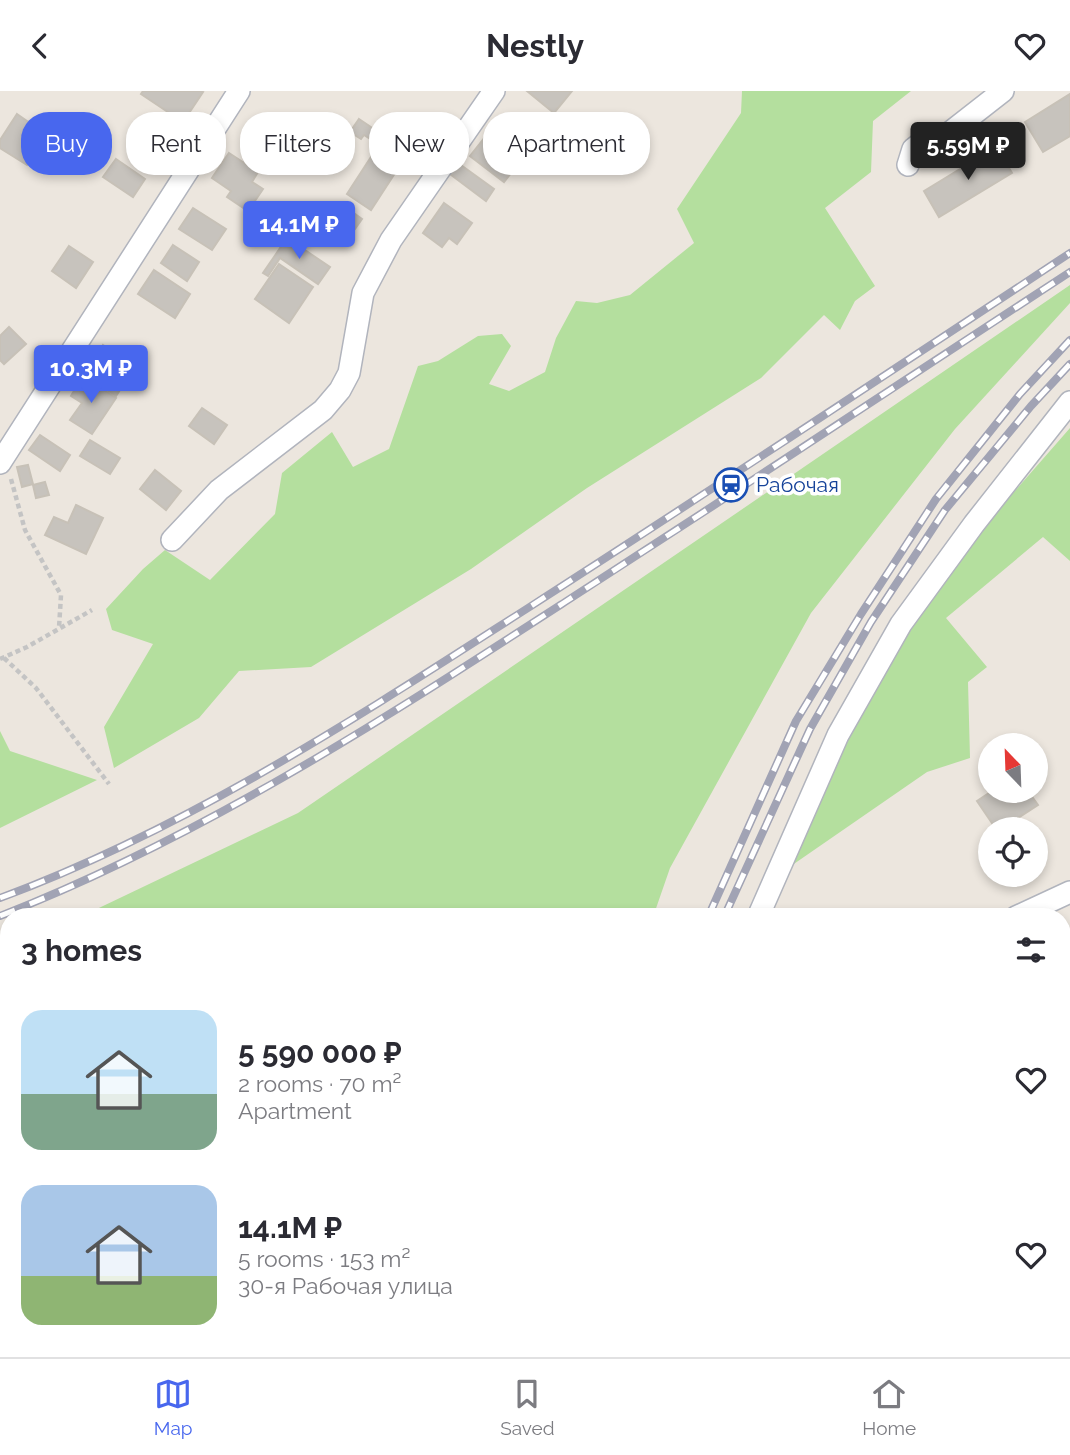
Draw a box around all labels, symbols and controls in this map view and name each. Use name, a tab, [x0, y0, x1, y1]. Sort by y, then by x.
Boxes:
icon: back	[21, 27, 59, 65]
text: Nestly	[486, 27, 584, 64]
icon: heart	[1011, 27, 1049, 65]
chip: Buy	[21, 112, 112, 175]
chip: Rent	[126, 112, 226, 175]
chip: Filters	[240, 112, 355, 175]
chip: New	[369, 112, 469, 175]
chip: Apartment	[483, 112, 650, 175]
pin: 5.59M ₽	[903, 123, 1033, 182]
text: 5.59M ₽	[927, 131, 1009, 158]
pin: 14.1M ₽	[234, 201, 364, 261]
text: 14.1M ₽	[259, 210, 339, 237]
pin: 10.3M ₽	[26, 345, 156, 405]
text: 10.3M ₽	[50, 354, 132, 381]
station icon: Рабочая	[712, 466, 750, 504]
place label: Рабочая	[756, 472, 839, 497]
north arrow	[978, 733, 1048, 803]
map controls	[978, 733, 1048, 887]
button: locate	[978, 817, 1048, 887]
icon: filters	[1012, 931, 1050, 969]
text: 3 homes	[21, 933, 142, 968]
text: 5 590 000 ₽	[238, 1035, 402, 1070]
icon: home	[77, 1038, 161, 1122]
icon: heart	[1012, 1061, 1050, 1099]
text: 2 rooms · 70 m²	[238, 1070, 401, 1097]
text: Apartment	[238, 1097, 352, 1124]
text: 14.1M ₽	[238, 1210, 342, 1245]
icon: home	[77, 1213, 161, 1297]
icon: heart	[1012, 1236, 1050, 1274]
text: 5 rooms · 153 m²	[238, 1245, 410, 1272]
text: 30-я Рабочая улица	[238, 1272, 453, 1299]
tab: Map	[154, 1375, 193, 1439]
tab: Saved	[500, 1375, 555, 1439]
tab: Home	[862, 1375, 916, 1439]

